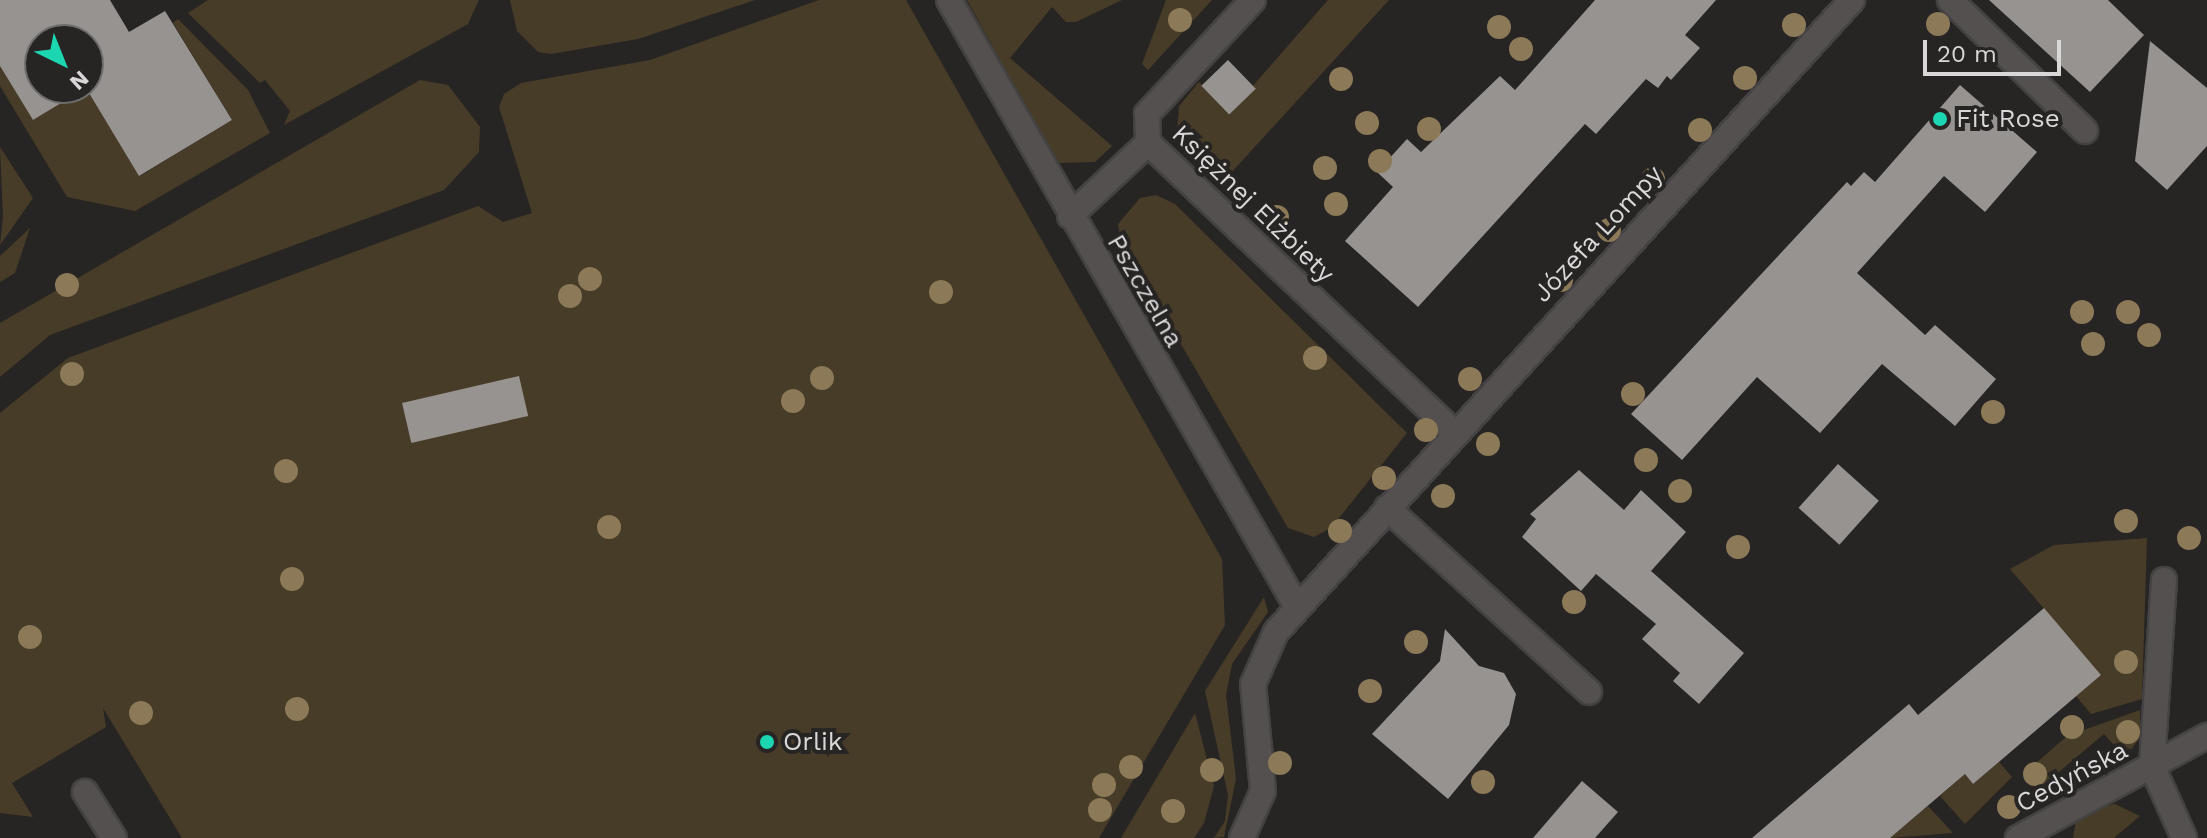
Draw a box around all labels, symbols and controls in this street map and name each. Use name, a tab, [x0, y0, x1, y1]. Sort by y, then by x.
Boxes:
north arrow	[24, 24, 104, 104]
scale bar	[1927, 24, 2065, 74]
text: 20 m	[1937, 40, 1997, 68]
text: N	[65, 66, 94, 95]
place label: Fit Rose	[1956, 103, 2060, 135]
marker: Fit Rose	[1931, 110, 1949, 128]
street label: Księżnej Elżbiety	[1165, 119, 1341, 289]
street label: Józefa Lompy	[1526, 159, 1670, 309]
street label: Pszczelna	[1100, 229, 1190, 353]
place label: Orlik	[783, 726, 843, 758]
marker: Orlik	[758, 733, 776, 751]
street label: Cedyńska	[2011, 735, 2133, 819]

